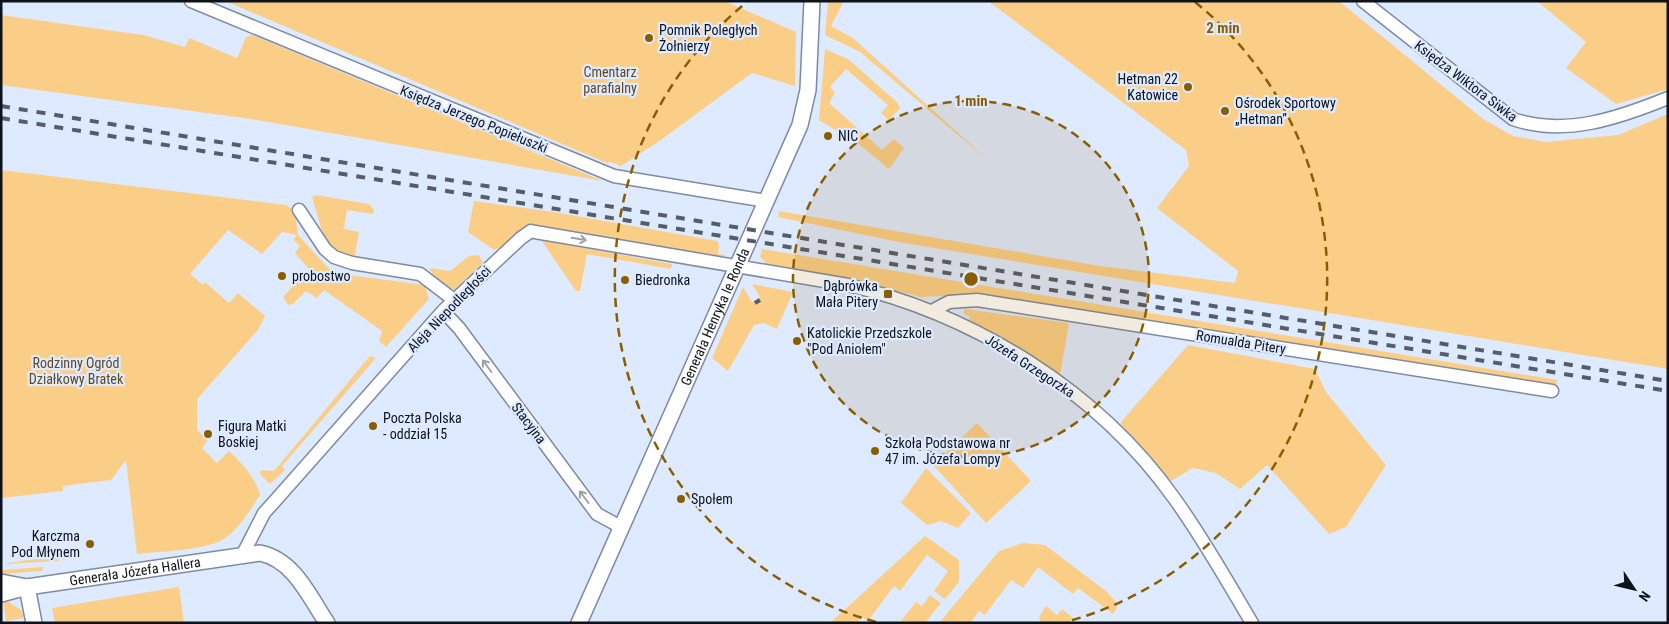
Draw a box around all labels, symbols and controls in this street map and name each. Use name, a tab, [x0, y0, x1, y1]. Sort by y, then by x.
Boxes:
text: 2 min	[1206, 19, 1240, 37]
place label: Pomnik Poległych Żołnierzy	[659, 22, 758, 54]
marker: Pomnik Poległych Żołnierzy	[643, 32, 655, 44]
street label: Księdza Wiktora Siwka	[1411, 37, 1521, 125]
park label: Cmentarz parafialny	[583, 64, 637, 96]
place label: Hetman 22 Katowice	[1118, 71, 1178, 103]
marker: Hetman 22 Katowice	[1182, 81, 1194, 93]
street label: Księdza Jerzego Popiełuszki	[398, 82, 550, 156]
text: 1 min	[954, 92, 988, 110]
place label: Ośrodek Sportowy „Hetman”	[1235, 95, 1336, 127]
marker: Ośrodek Sportowy „Hetman”	[1219, 105, 1231, 117]
place label: NIC	[838, 128, 858, 144]
marker: NIC	[822, 130, 834, 142]
one-way arrow	[571, 234, 587, 244]
street label: Generała Henryka le Ronda	[677, 246, 752, 388]
street label: Aleja Niepodległości	[404, 263, 494, 355]
place label: probostwo	[292, 268, 351, 284]
marker: probostwo	[276, 270, 288, 282]
centre of rings	[962, 270, 980, 288]
place label: Biedronka	[635, 272, 690, 288]
marker: Biedronka	[619, 274, 631, 286]
place label: Dąbrówka Mała Pitery	[815, 278, 878, 310]
marker: Dąbrówka Mała Pitery	[882, 288, 894, 300]
place label: Katolickie Przedszkole "Pod Aniołem"	[807, 325, 932, 357]
street label: Romualda Pitery	[1195, 327, 1287, 357]
street label: Józefa Grzegorzka	[982, 331, 1078, 401]
marker: Katolickie Przedszkole "Pod Aniołem"	[791, 335, 803, 347]
park label: Rodzinny Ogród Działkowy Bratek	[29, 355, 124, 387]
one-way arrow	[482, 360, 493, 373]
street label: Stacyjna	[508, 399, 550, 447]
place label: Poczta Polska - oddział 15	[383, 410, 462, 442]
place label: Figura Matki Boskiej	[218, 418, 286, 450]
marker: Poczta Polska - oddział 15	[367, 420, 379, 432]
marker: Figura Matki Boskiej	[202, 428, 214, 440]
place label: Szkoła Podstawowa nr 47 im. Józefa Lompy	[885, 435, 1010, 467]
marker: Szkoła Podstawowa nr 47 im. Józefa Lompy	[869, 445, 881, 457]
one-way arrow	[579, 490, 589, 504]
place label: Społem	[691, 491, 733, 507]
marker: Społem	[675, 493, 687, 505]
place label: Karczma Pod Młynem	[11, 528, 80, 560]
marker: Karczma Pod Młynem	[84, 538, 96, 550]
street label: Generała Józefa Hallera	[68, 554, 201, 589]
north arrow	[1609, 564, 1659, 614]
text: N	[1636, 588, 1654, 605]

